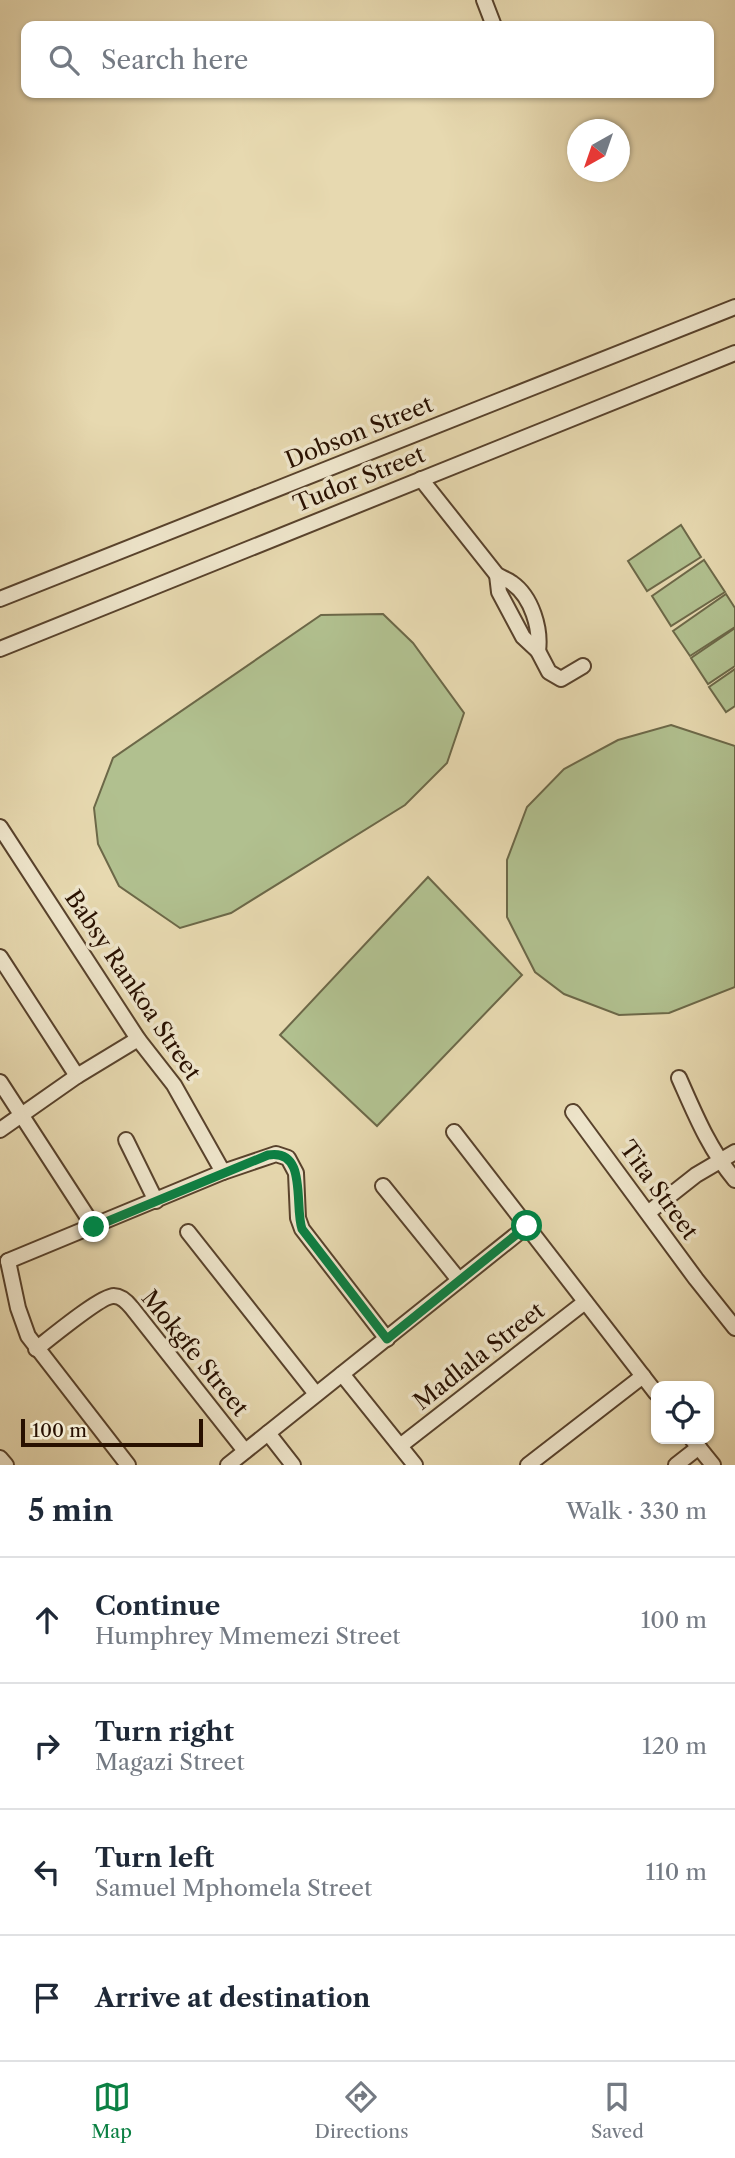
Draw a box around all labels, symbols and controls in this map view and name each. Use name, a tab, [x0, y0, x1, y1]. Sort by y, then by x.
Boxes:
search box	[21, 21, 714, 98]
icon: search	[45, 41, 83, 79]
text: Search here	[101, 44, 248, 76]
north arrow	[567, 119, 630, 182]
street label: Dobson Street	[281, 390, 437, 474]
street label: Tudor Street	[289, 440, 429, 518]
street label: Babsy Rankoa Street	[59, 885, 207, 1085]
street label: Tita Street	[614, 1135, 704, 1245]
route start	[511, 1210, 542, 1241]
route end	[78, 1211, 109, 1242]
street label: Mokgfe Street	[136, 1284, 254, 1422]
street label: Madlala Street	[408, 1296, 550, 1416]
map controls	[651, 1381, 714, 1444]
button: locate	[651, 1381, 714, 1444]
scale bar	[21, 1416, 203, 1448]
text: 100 m	[32, 1419, 87, 1442]
text: 5 min	[28, 1492, 113, 1529]
text: Walk · 330 m	[566, 1497, 707, 1525]
text: Continue	[95, 1590, 220, 1622]
icon: ahead	[28, 1601, 66, 1639]
text: 100 m	[641, 1606, 707, 1634]
text: Humphrey Mmemezi Street	[95, 1622, 400, 1650]
text: Turn right	[95, 1716, 234, 1748]
icon: right	[28, 1727, 66, 1765]
text: 120 m	[642, 1732, 707, 1760]
text: Magazi Street	[95, 1748, 245, 1776]
text: Turn left	[95, 1842, 214, 1874]
icon: left	[28, 1853, 66, 1891]
text: 110 m	[646, 1858, 707, 1886]
text: Samuel Mphomela Street	[95, 1874, 372, 1902]
icon: arrive	[28, 1979, 66, 2017]
text: Arrive at destination	[95, 1982, 370, 2014]
tab: Map	[91, 2078, 132, 2143]
tab: Directions	[315, 2078, 408, 2143]
tab: Saved	[591, 2078, 644, 2143]

